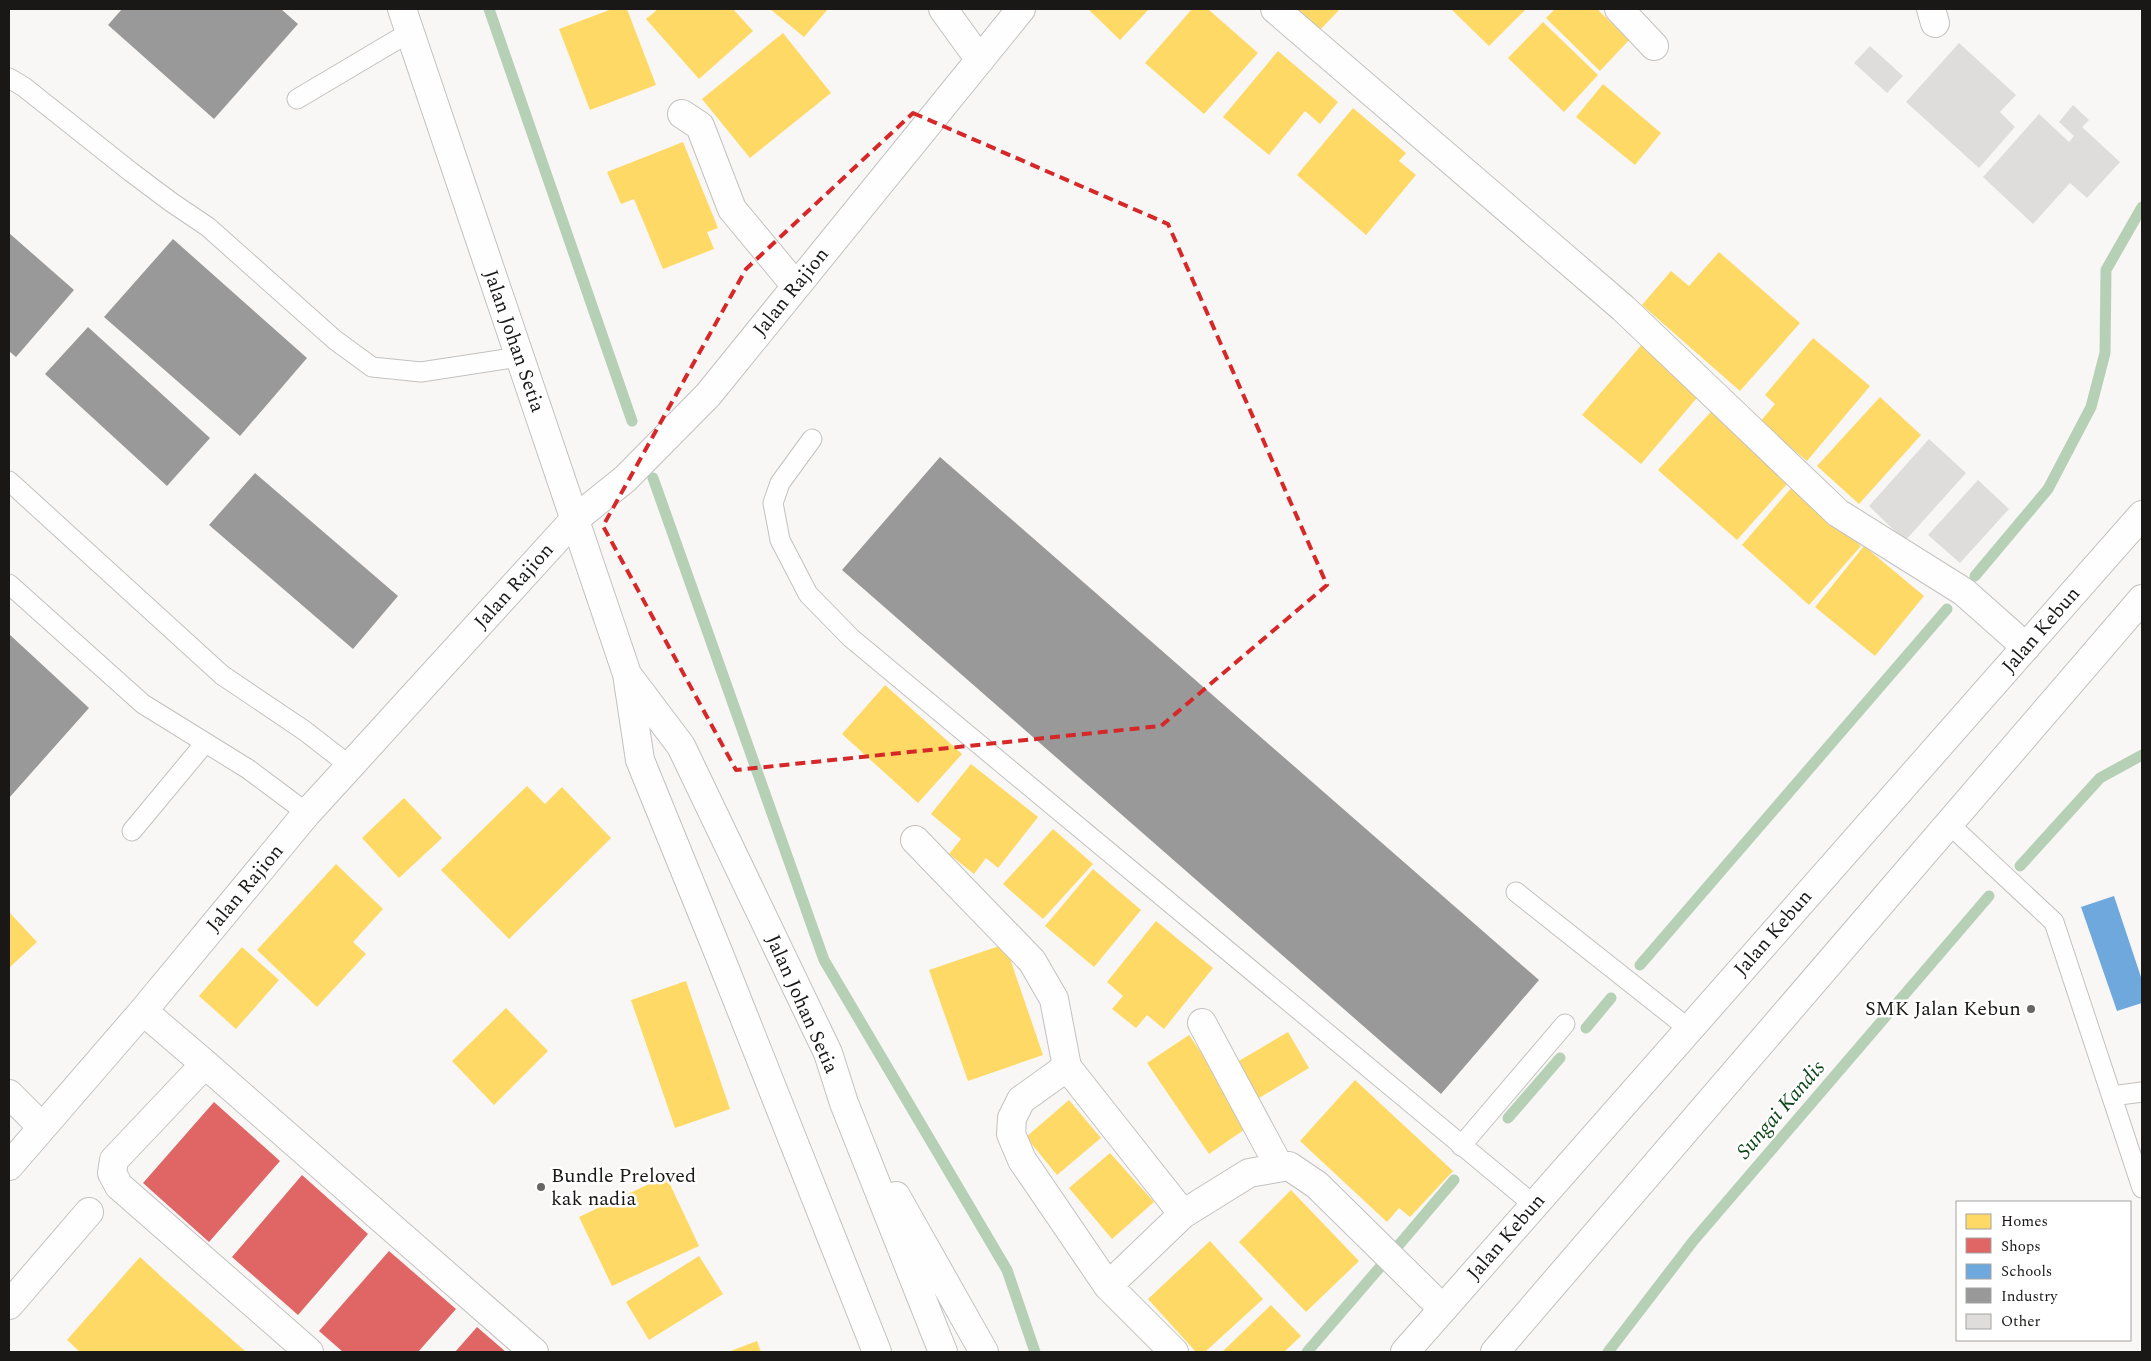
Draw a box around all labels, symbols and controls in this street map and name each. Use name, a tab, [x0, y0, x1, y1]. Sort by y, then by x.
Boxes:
street label: Jalan Rajion	[746, 241, 836, 343]
street label: Jalan Johan Setia	[476, 266, 553, 417]
street label: Jalan Rajion	[467, 536, 561, 636]
street label: Jalan Kebun	[1995, 580, 2087, 680]
street label: Jalan Rajion	[199, 837, 291, 939]
street label: Jalan Kebun	[1727, 883, 1819, 983]
street label: Jalan Johan Setia	[758, 930, 846, 1078]
place label: SMK Jalan Kebun	[1865, 994, 2021, 1024]
marker: SMK Jalan Kebun	[2025, 1003, 2037, 1015]
water label: Sungai Kandis	[1729, 1053, 1833, 1167]
place label: Bundle Preloved kak nadia	[551, 1161, 696, 1214]
marker: Bundle Preloved kak nadia	[535, 1181, 547, 1193]
street label: Jalan Kebun	[1460, 1187, 1552, 1287]
legend	[1956, 1201, 2131, 1341]
text: Homes	[2001, 1210, 2048, 1233]
text: Shops	[2001, 1235, 2041, 1258]
text: Schools	[2001, 1260, 2052, 1283]
text: Industry	[2001, 1285, 2058, 1308]
text: Other	[2001, 1310, 2040, 1333]

